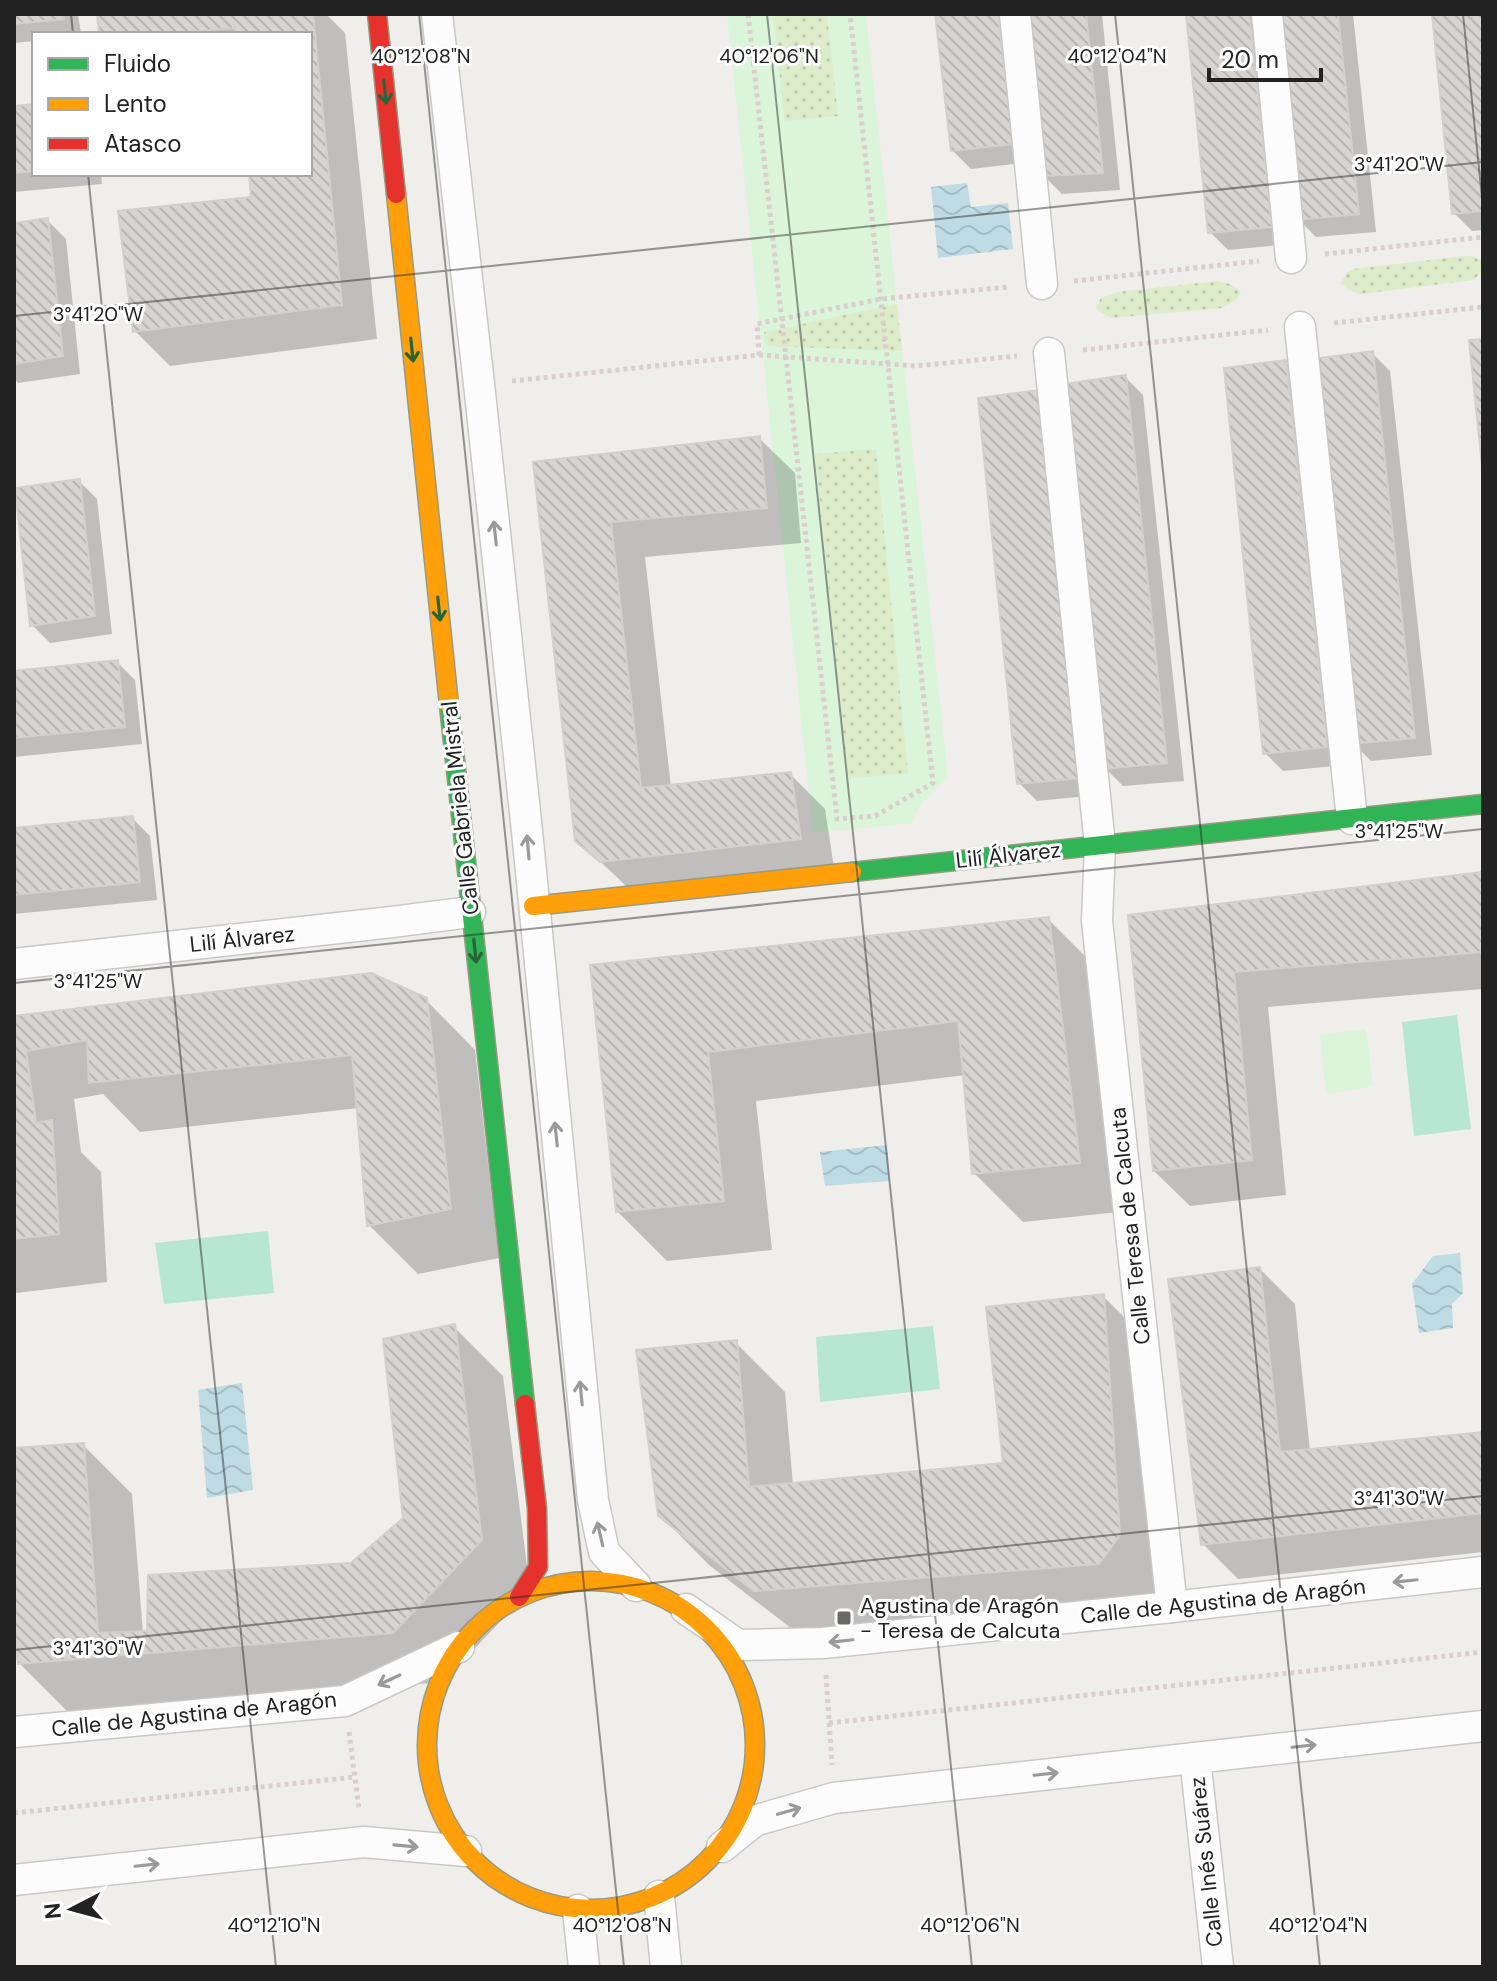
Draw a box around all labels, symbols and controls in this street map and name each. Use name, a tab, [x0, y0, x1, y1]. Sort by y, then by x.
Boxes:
legend	[32, 32, 312, 176]
scale bar	[1209, 32, 1321, 82]
text: 40°12'08"N	[371, 43, 471, 69]
text: 40°12'06"N	[719, 43, 819, 69]
text: 40°12'04"N	[1067, 43, 1167, 69]
text: 20 m	[1221, 44, 1279, 75]
text: Fluido	[104, 48, 171, 79]
one-way arrow	[378, 78, 393, 105]
text: Lento	[104, 88, 167, 119]
text: Atasco	[104, 128, 181, 159]
text: 3°41'20"W	[1354, 151, 1444, 177]
text: 3°41'20"W	[53, 301, 143, 327]
one-way arrow	[404, 336, 419, 363]
one-way arrow	[488, 520, 503, 547]
one-way arrow	[431, 595, 446, 622]
street label: Calle Gabriela Mistral	[434, 700, 486, 916]
text: 3°41'25"W	[1355, 818, 1443, 844]
one-way arrow	[520, 834, 535, 861]
street label: Lilí Álvarez	[954, 835, 1062, 875]
street label: Lilí Álvarez	[188, 919, 296, 959]
one-way arrow	[467, 937, 482, 964]
text: 3°41'25"W	[54, 968, 142, 994]
street label: Calle Teresa de Calcuta	[1103, 1106, 1157, 1346]
one-way arrow	[548, 1121, 563, 1148]
one-way arrow	[574, 1380, 589, 1407]
text: 3°41'30"W	[1354, 1485, 1444, 1511]
one-way arrow	[592, 1521, 607, 1547]
street label: Calle de Agustina de Aragón	[1079, 1572, 1367, 1630]
one-way arrow	[1393, 1574, 1419, 1589]
place label: Agustina de Aragón - Teresa de Calcuta	[860, 1591, 1060, 1645]
marker: Agustina de Aragón - Teresa de Calcuta	[835, 1609, 853, 1627]
one-way arrow	[828, 1633, 855, 1648]
text: 3°41'30"W	[53, 1635, 143, 1661]
one-way arrow	[377, 1673, 401, 1688]
street label: Calle de Agustina de Aragón	[50, 1685, 338, 1743]
one-way arrow	[1291, 1738, 1317, 1753]
one-way arrow	[1032, 1767, 1059, 1782]
street label: Calle Inés Suárez	[1183, 1776, 1229, 1948]
one-way arrow	[776, 1802, 802, 1817]
one-way arrow	[392, 1838, 419, 1853]
one-way arrow	[133, 1858, 160, 1873]
north arrow	[32, 1869, 112, 1949]
text: N	[37, 1902, 68, 1921]
text: 40°12'10"N	[227, 1912, 321, 1938]
text: 40°12'08"N	[572, 1912, 672, 1938]
text: 40°12'06"N	[920, 1912, 1020, 1938]
text: 40°12'04"N	[1268, 1912, 1368, 1938]

